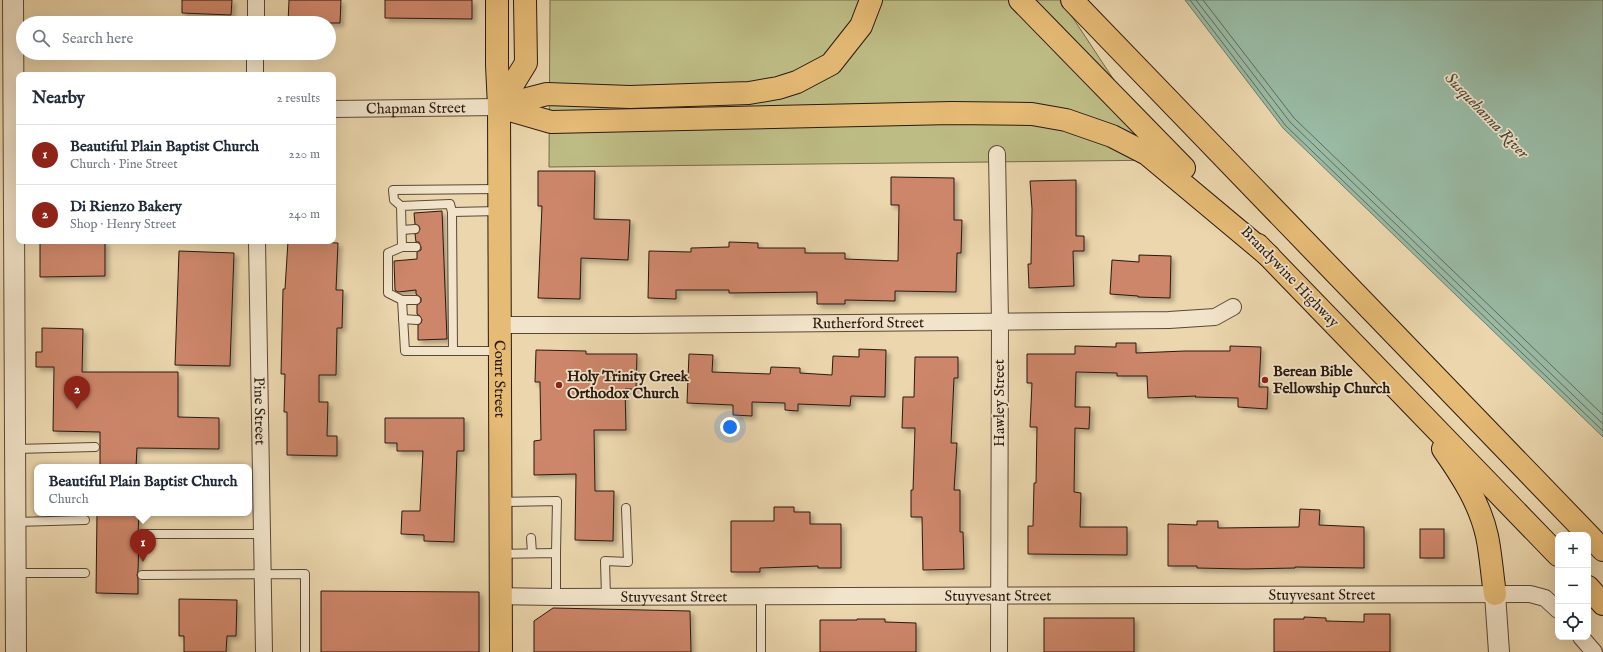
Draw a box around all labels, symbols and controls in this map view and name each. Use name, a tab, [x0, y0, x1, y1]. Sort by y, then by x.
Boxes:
search box	[16, 16, 336, 60]
icon: search	[30, 27, 52, 49]
text: Search here	[62, 29, 133, 48]
water label: Susquehanna River	[1440, 69, 1533, 164]
text: Nearby	[32, 88, 85, 109]
text: 2 results	[276, 90, 320, 107]
street label: Chapman Street	[366, 98, 466, 118]
text: Beautiful Plain Baptist Church	[70, 137, 259, 156]
text: 1	[43, 146, 47, 163]
text: 220 m	[289, 146, 320, 163]
text: Church · Pine Street	[70, 156, 178, 173]
text: Di Rienzo Bakery	[70, 197, 182, 216]
text: 2	[42, 206, 48, 223]
text: 240 m	[288, 206, 320, 223]
text: Shop · Henry Street	[70, 216, 176, 233]
street label: Brandywine Highway	[1237, 222, 1344, 332]
street label: Rutherford Street	[812, 313, 924, 333]
street label: Court Street	[490, 340, 510, 418]
street label: Hawley Street	[990, 359, 1009, 447]
place label: Berean Bible Fellowship Church	[1273, 362, 1391, 398]
place label: Holy Trinity Greek Orthodox Church	[567, 367, 690, 403]
marker: Berean Bible Fellowship Church	[1260, 375, 1270, 385]
pin: 2	[64, 376, 90, 409]
street label: Pine Street	[250, 377, 270, 445]
marker: Holy Trinity Greek Orthodox Church	[554, 380, 564, 390]
your location	[720, 417, 740, 437]
popup	[34, 464, 252, 516]
text: Beautiful Plain Baptist Church	[48, 472, 238, 491]
text: Church	[48, 491, 89, 508]
pin: 1	[130, 529, 156, 562]
map controls	[1555, 532, 1591, 640]
button: +	[1555, 532, 1591, 568]
button: −	[1555, 568, 1591, 604]
street label: Stuyvesant Street	[1268, 585, 1376, 604]
street label: Stuyvesant Street	[944, 586, 1052, 605]
street label: Stuyvesant Street	[620, 587, 728, 606]
button: locate	[1555, 604, 1591, 640]

